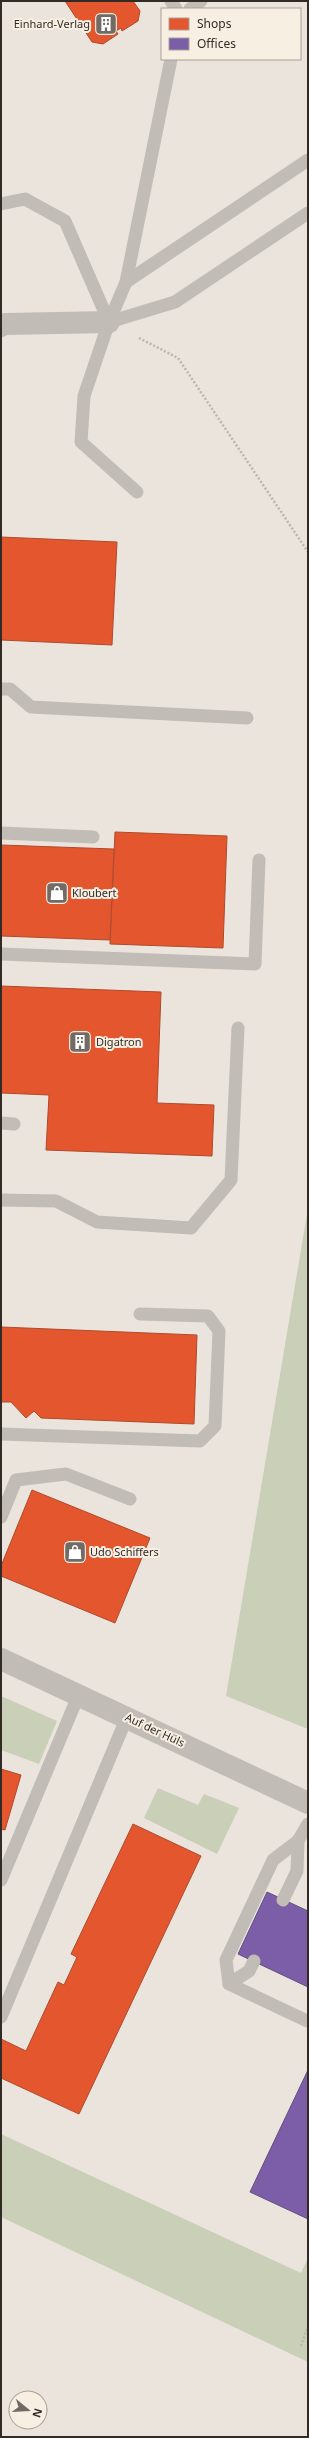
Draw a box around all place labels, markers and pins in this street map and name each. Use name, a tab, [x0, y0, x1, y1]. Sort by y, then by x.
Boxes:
building icon: Einhard-Verlag	[93, 11, 119, 37]
place label: Einhard-Verlag	[14, 16, 90, 31]
shop icon: Kloubert	[44, 880, 70, 906]
place label: Kloubert	[72, 885, 117, 900]
building icon: Digatron	[67, 1029, 93, 1055]
place label: Digatron	[96, 1034, 142, 1049]
shop icon: Udo Schiffers	[62, 1539, 88, 1565]
place label: Udo Schiffers	[90, 1544, 159, 1559]

